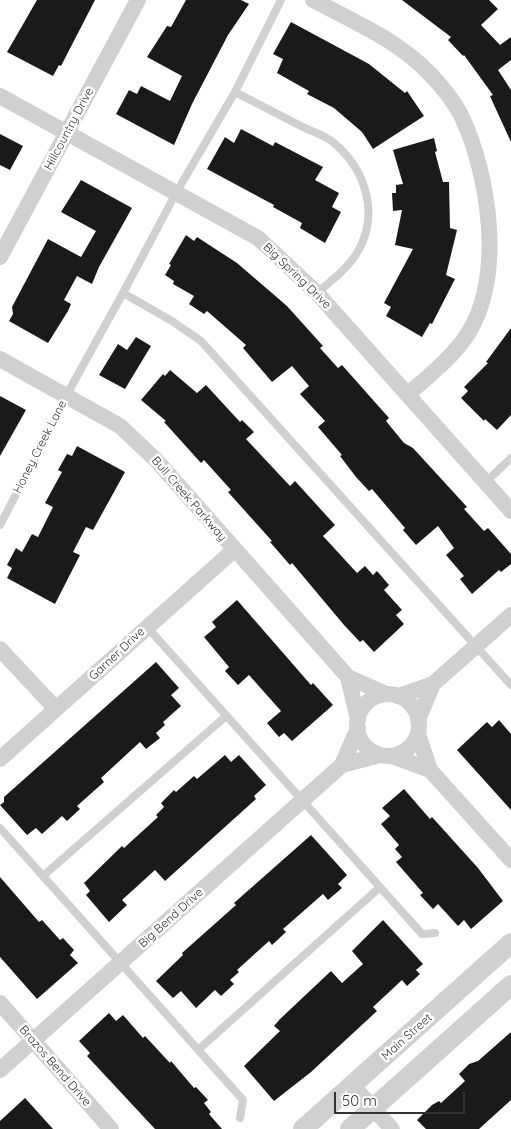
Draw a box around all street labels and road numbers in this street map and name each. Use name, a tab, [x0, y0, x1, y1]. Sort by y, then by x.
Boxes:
street label: Hillcountry Drive	[41, 85, 97, 173]
street label: Big Spring Drive	[260, 240, 334, 312]
street label: Honey Creek Lane	[10, 398, 70, 496]
street label: Bull Creek Parkway	[148, 454, 230, 544]
street label: Garner Drive	[86, 625, 148, 683]
street label: Big Bend Drive	[136, 885, 206, 951]
street label: Main Street	[379, 1011, 435, 1063]
street label: Brazos Bend Drive	[16, 1023, 94, 1109]

